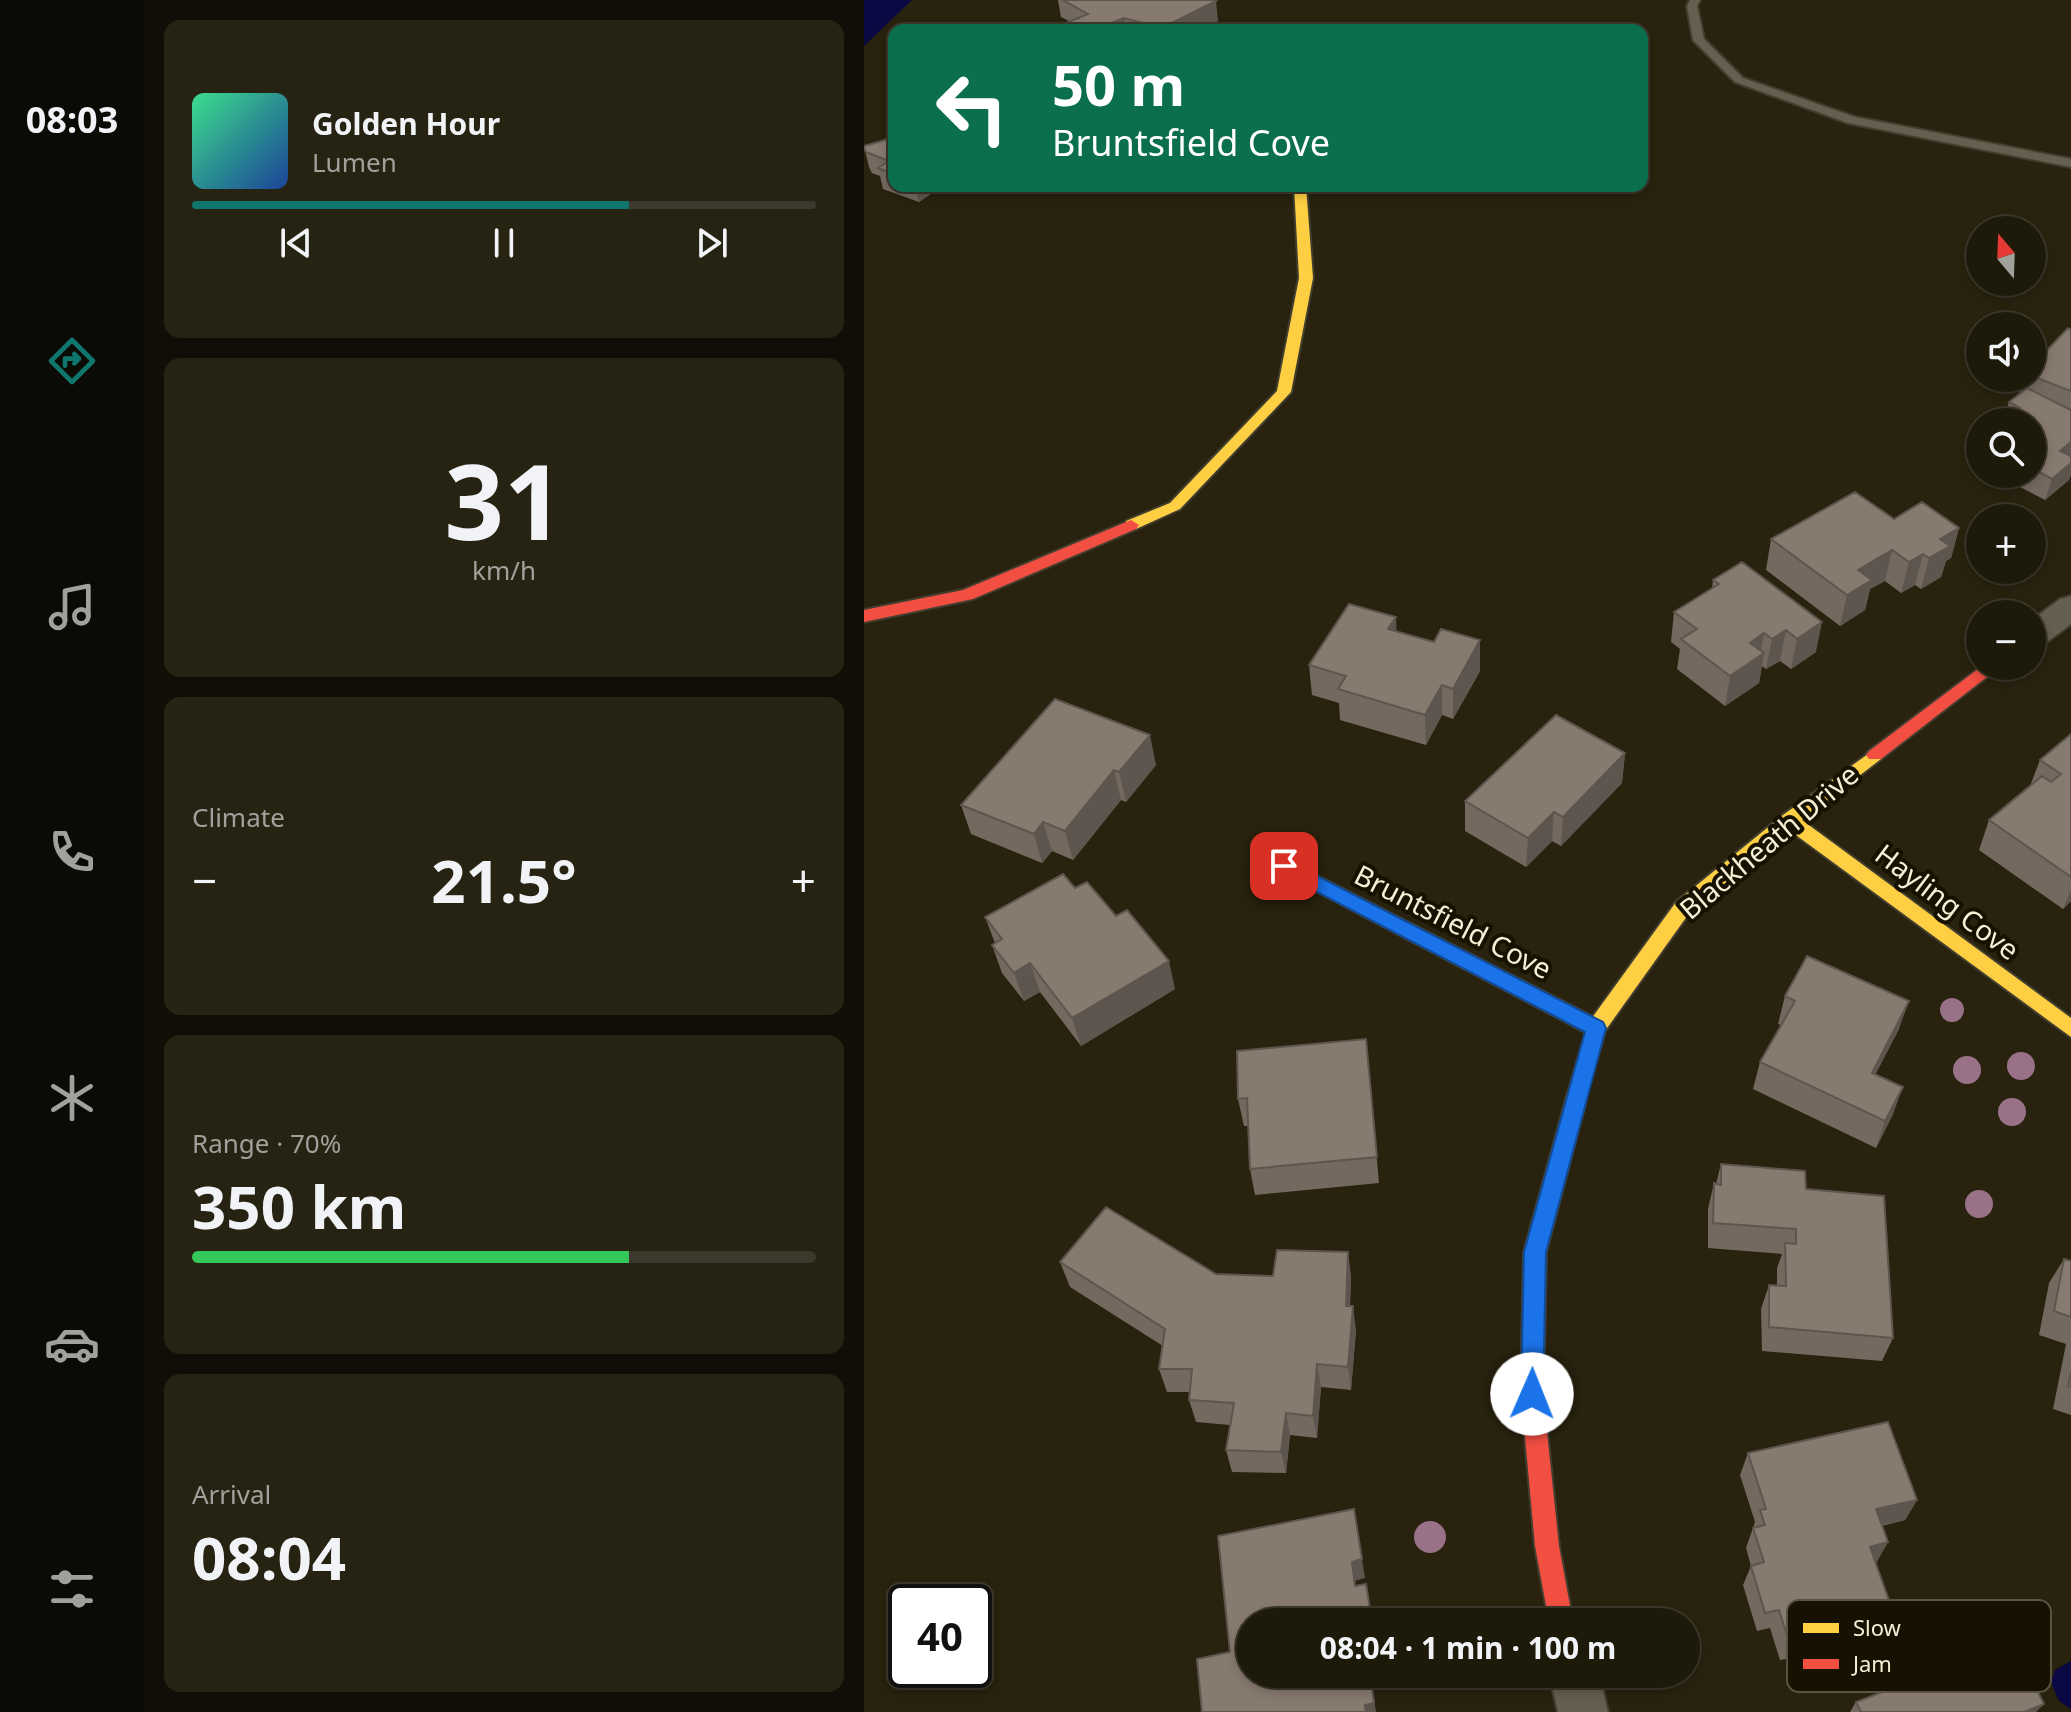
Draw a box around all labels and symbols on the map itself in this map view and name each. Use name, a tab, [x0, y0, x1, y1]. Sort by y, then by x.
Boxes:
north arrow	[1966, 216, 2046, 296]
street label: Blackheath Drive	[1671, 755, 1866, 927]
pin	[1250, 832, 1318, 900]
street label: Hayling Cove	[1868, 835, 2027, 968]
street label: Bruntsfield Cove	[1348, 855, 1558, 987]
position arrow	[1490, 1352, 1574, 1436]
speed limit sign: 40	[888, 1584, 992, 1688]
legend	[1787, 1600, 2051, 1692]
text: Slow	[1853, 1612, 1902, 1642]
text: Jam	[1851, 1648, 1892, 1678]

